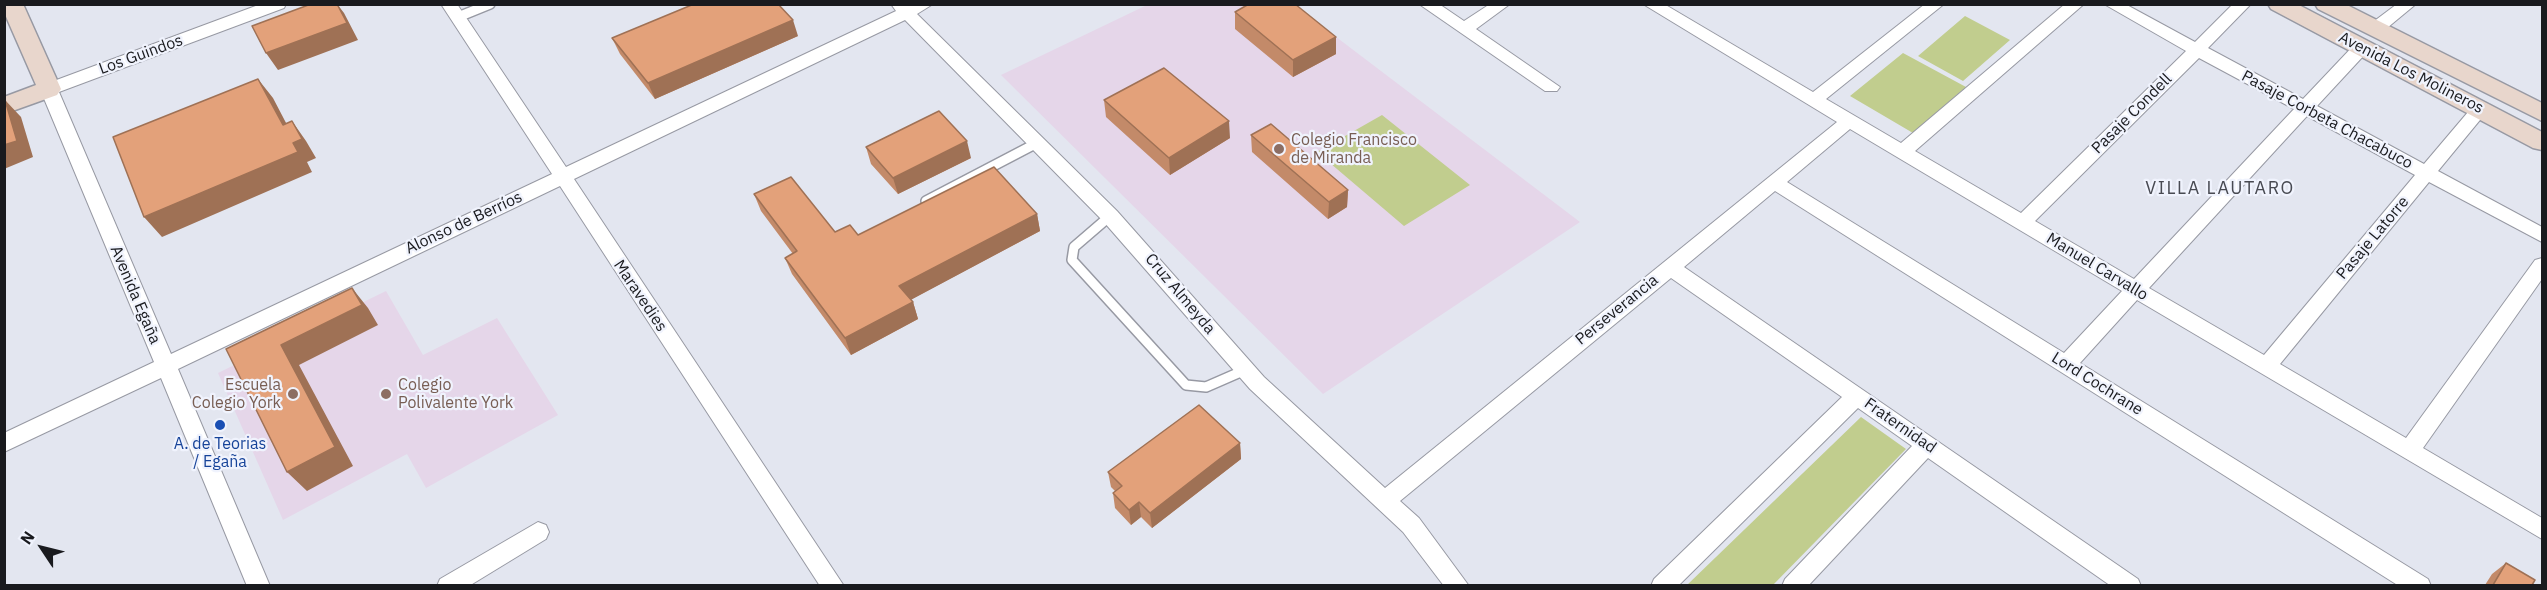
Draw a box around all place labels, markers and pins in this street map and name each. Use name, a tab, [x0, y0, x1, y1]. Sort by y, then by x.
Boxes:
place label: Colegio Francisco de Miranda	[1291, 130, 1417, 168]
marker: Colegio Francisco de Miranda	[1272, 142, 1286, 156]
place label: Escuela Colegio York	[192, 375, 281, 413]
place label: Colegio Polivalente York	[398, 375, 513, 413]
marker: Escuela Colegio York	[286, 387, 300, 401]
marker: Colegio Polivalente York	[379, 387, 393, 401]
marker: A. de Teorias / Egaña	[213, 418, 227, 432]
place label: A. de Teorias / Egaña	[174, 434, 266, 472]

